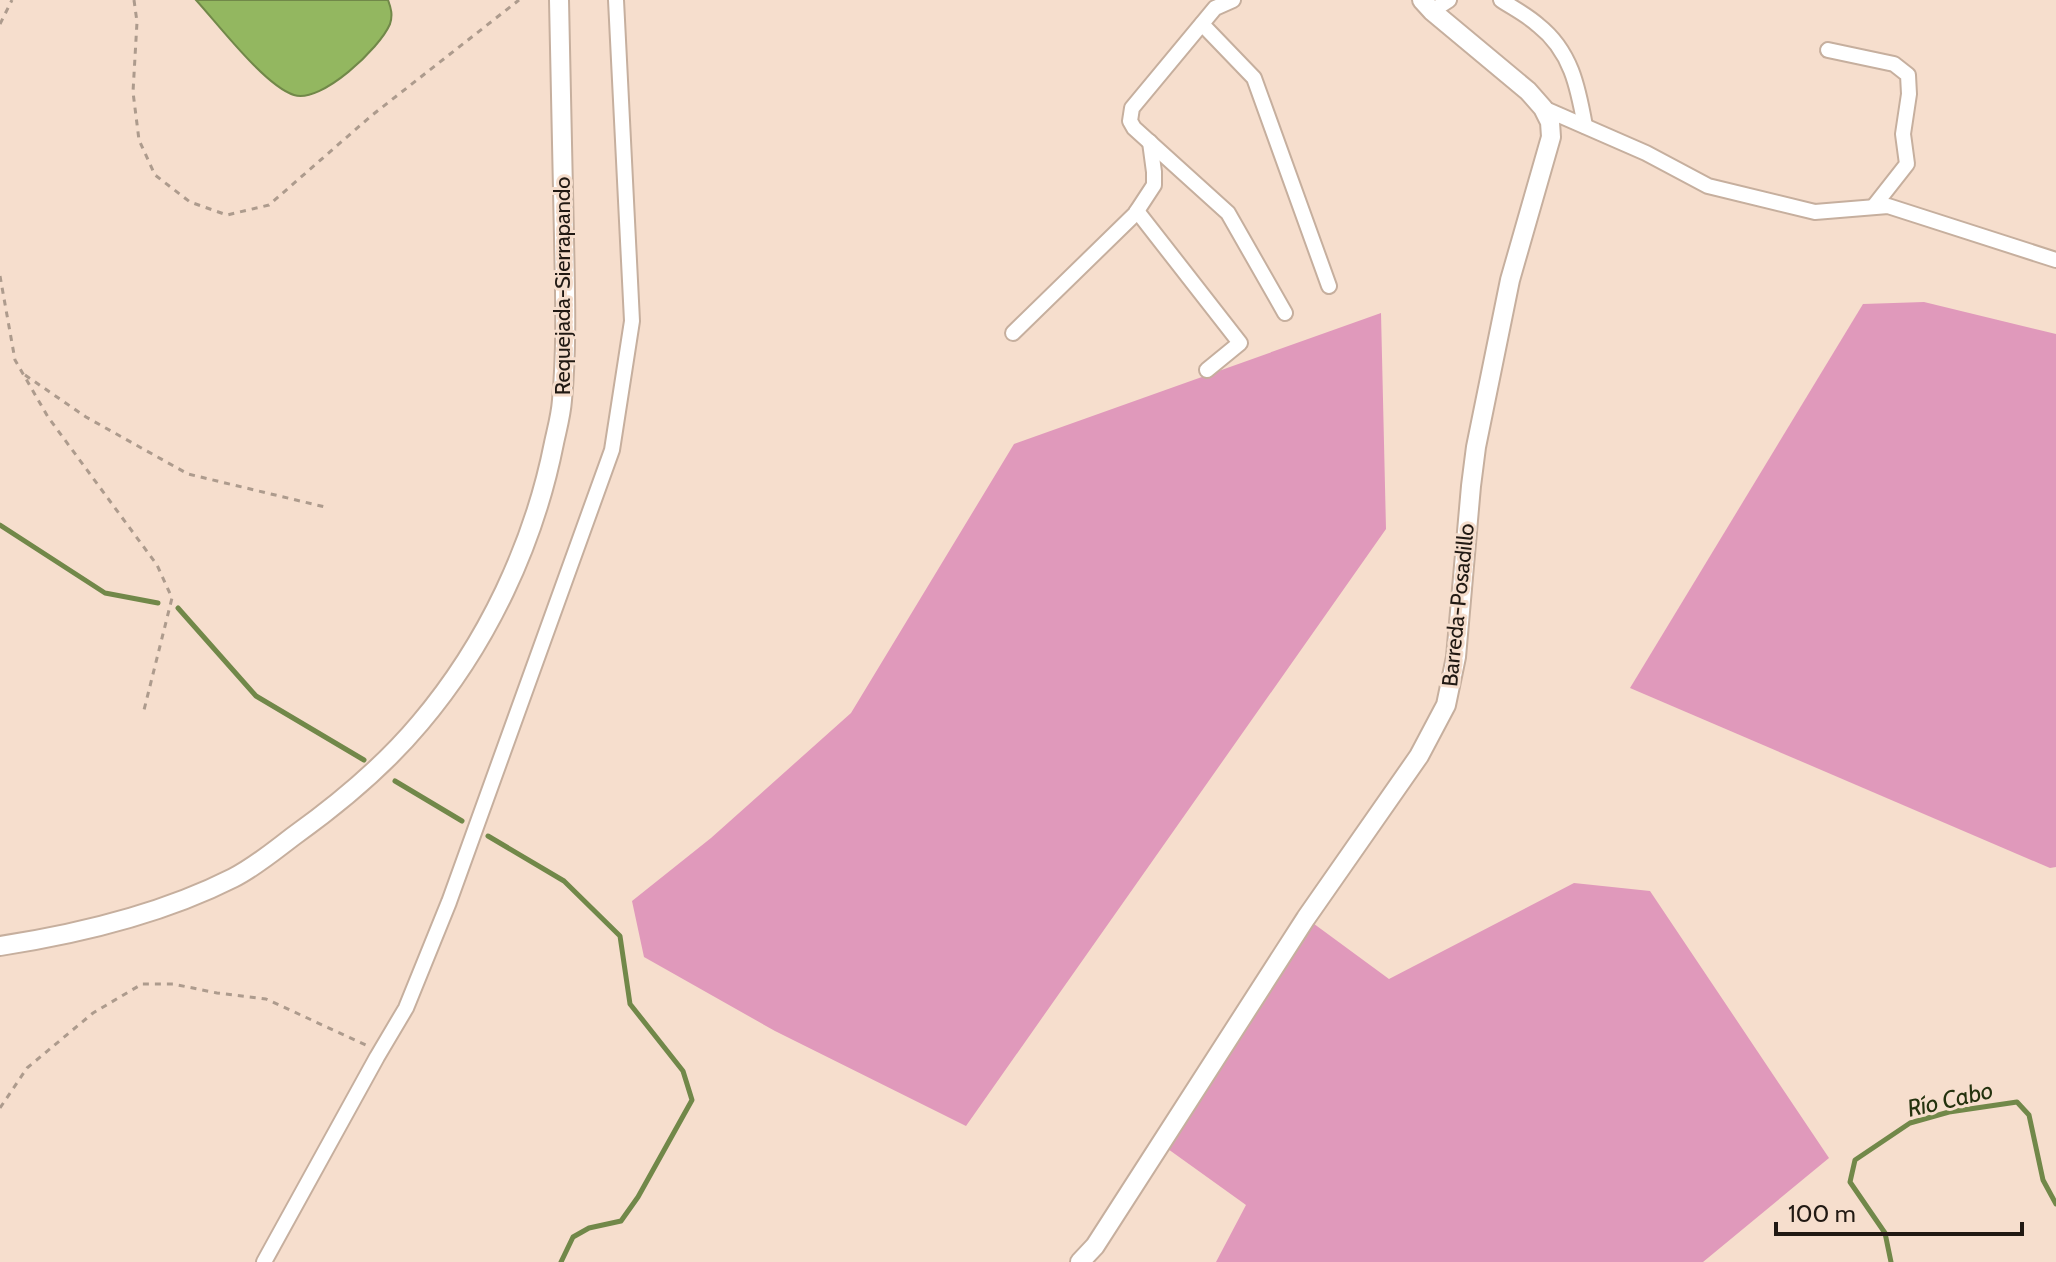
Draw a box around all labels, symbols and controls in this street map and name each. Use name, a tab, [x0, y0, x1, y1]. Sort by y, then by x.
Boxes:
street label: Requejada-Sierrapando	[549, 177, 576, 395]
street label: Barreda-Posadillo	[1436, 522, 1480, 688]
water label: Río Cabo	[1904, 1075, 1996, 1123]
scale bar	[1776, 1186, 2022, 1236]
text: 100 m	[1788, 1199, 1856, 1228]

